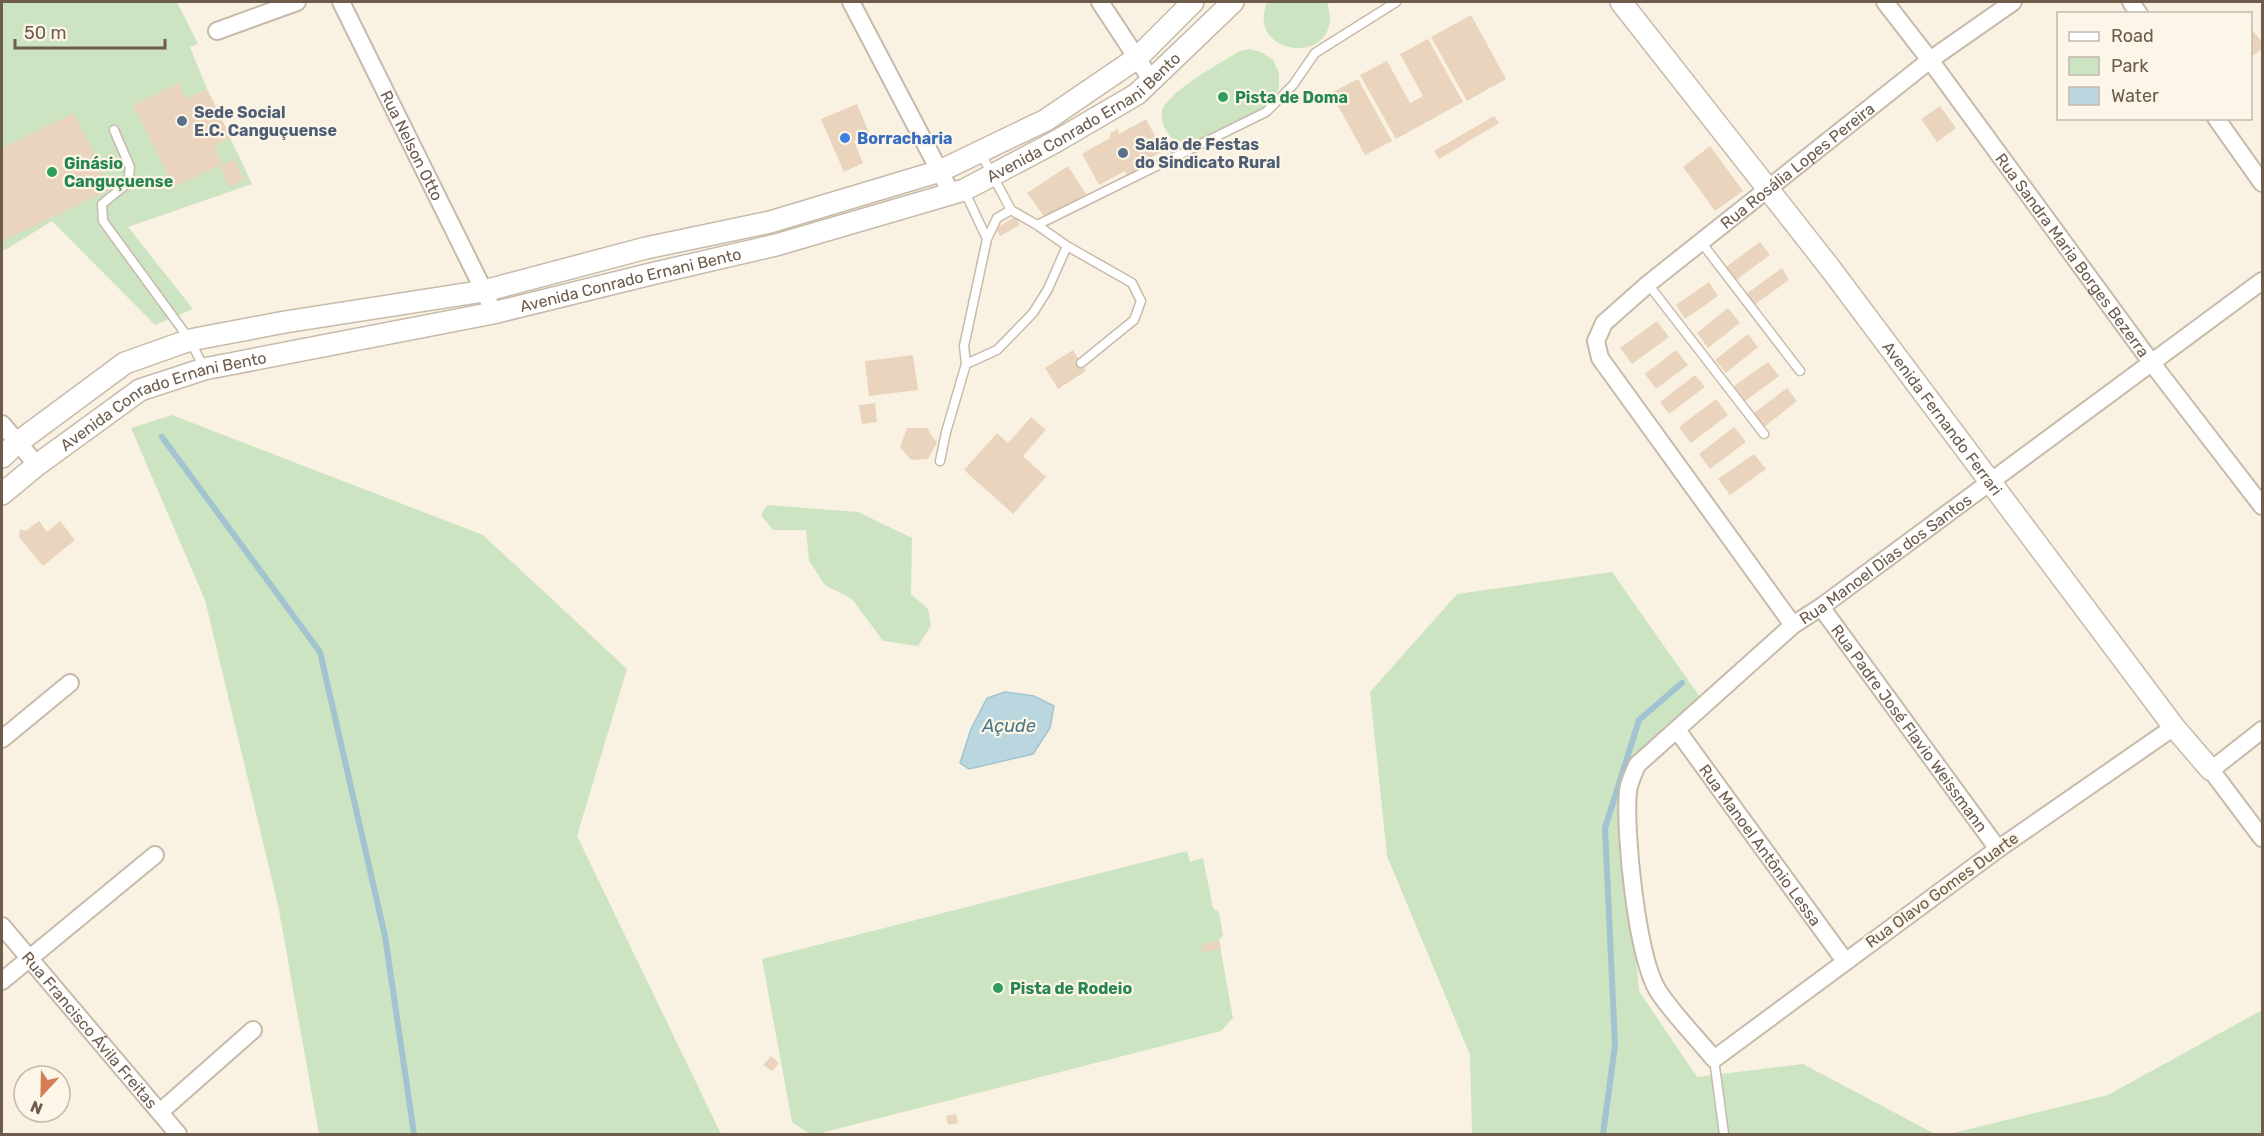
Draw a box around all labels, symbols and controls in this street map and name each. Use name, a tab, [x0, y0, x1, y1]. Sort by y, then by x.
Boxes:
scale bar	[15, 12, 165, 50]
legend	[2057, 12, 2252, 120]
text: 50 m	[24, 22, 67, 44]
text: Road	[2111, 25, 2154, 47]
street label: Avenida Conrado Ernani Bento	[983, 48, 1184, 186]
text: Park	[2111, 55, 2149, 77]
text: Water	[2111, 85, 2159, 107]
street label: Rua Nelson Otto	[377, 87, 447, 204]
place label: Pista de Doma	[1235, 88, 1348, 107]
marker: Pista de Doma	[1216, 90, 1230, 104]
street label: Rua Rosália Lopes Pereira	[1716, 99, 1878, 232]
place label: Sede Social E.C. Canguçuense	[194, 103, 337, 140]
marker: Sede Social E.C. Canguçuense	[175, 114, 189, 128]
place label: Borracharia	[857, 129, 952, 148]
marker: Borracharia	[838, 131, 852, 145]
place label: Salão de Festas do Sindicato Rural	[1135, 135, 1280, 172]
marker: Salão de Festas do Sindicato Rural	[1116, 146, 1130, 160]
street label: Rua Sandra Maria Borges Bezerra	[1992, 149, 2154, 361]
place label: Ginásio Canguçuense	[64, 154, 173, 191]
marker: Ginásio Canguçuense	[45, 165, 59, 179]
street label: Avenida Conrado Ernani Bento	[518, 244, 743, 316]
street label: Avenida Fernando Ferrari	[1879, 337, 2006, 499]
street label: Avenida Conrado Ernani Bento	[56, 348, 268, 454]
street label: Rua Manoel Dias dos Santos	[1796, 490, 1975, 628]
street label: Rua Padre José Flavio Weissmann	[1827, 621, 1992, 836]
water label: Açude	[981, 715, 1036, 737]
street label: Rua Manoel Antônio Lessa	[1695, 760, 1826, 929]
street label: Rua Olavo Gomes Duarte	[1862, 828, 2022, 952]
street label: Rua Francisco Ávila Freitas	[18, 947, 162, 1112]
place label: Pista de Rodeio	[1010, 979, 1132, 998]
marker: Pista de Rodeio	[991, 981, 1005, 995]
north arrow	[12, 1064, 72, 1124]
text: N	[28, 1096, 45, 1118]

